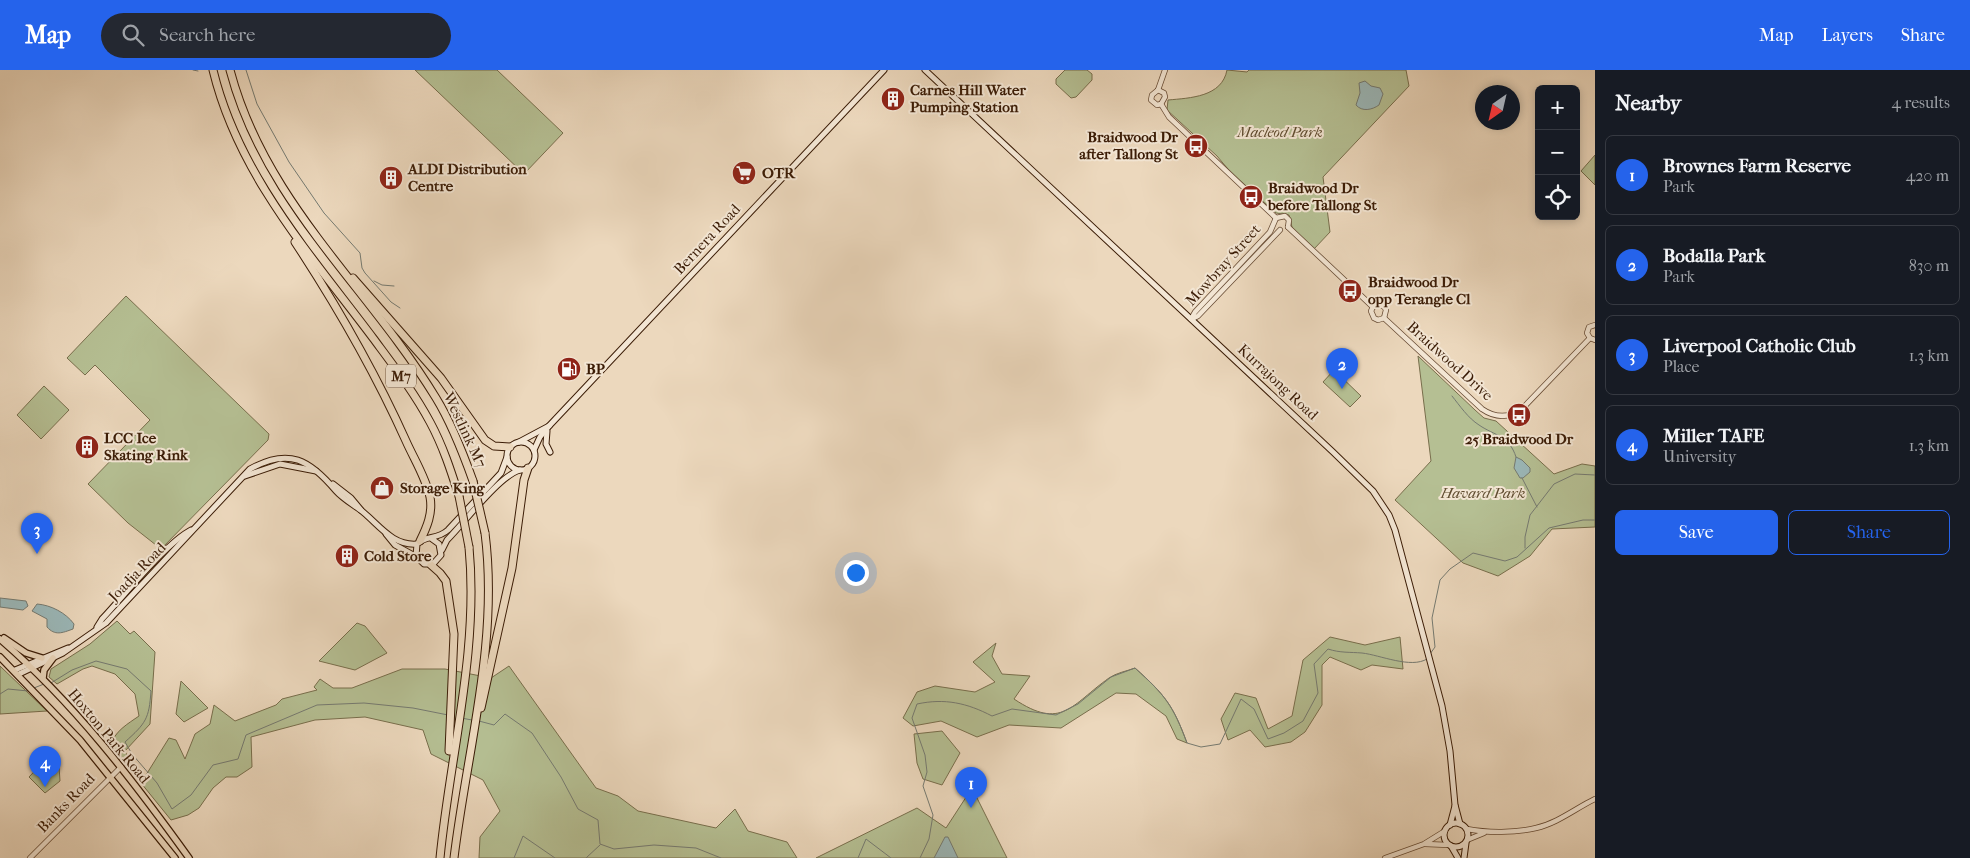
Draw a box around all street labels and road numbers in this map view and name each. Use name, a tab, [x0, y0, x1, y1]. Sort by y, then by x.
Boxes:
street label: Bernera Road	[670, 200, 745, 278]
street label: Mowbray Street	[1182, 220, 1265, 310]
street label: Braidwood Drive	[1403, 318, 1497, 405]
street label: Kurrajong Road	[1234, 340, 1323, 424]
road number: M7	[386, 364, 416, 388]
street label: Westlink M7	[439, 388, 490, 471]
street label: Joadja Road	[104, 538, 170, 606]
street label: Hoxton Park Road	[64, 685, 154, 788]
street label: Banks Road	[33, 769, 99, 836]

